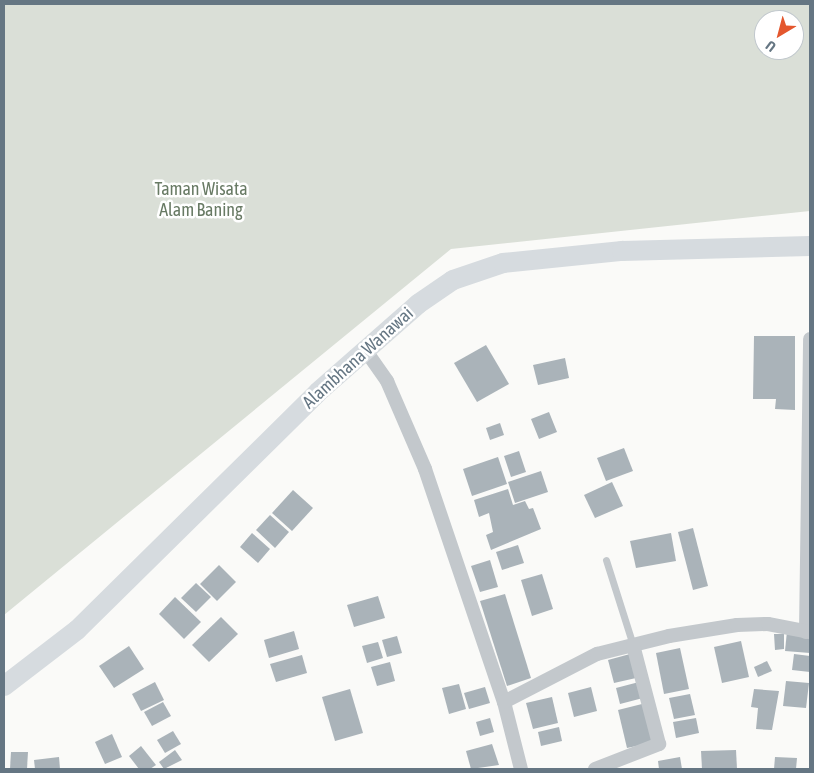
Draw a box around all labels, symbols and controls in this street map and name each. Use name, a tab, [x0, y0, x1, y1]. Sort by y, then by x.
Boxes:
north arrow	[754, 10, 804, 60]
text: U	[762, 37, 779, 55]
park label: Taman Wisata Alam Baning	[154, 179, 248, 222]
street label: Alambhana Wanawai	[298, 303, 418, 413]

